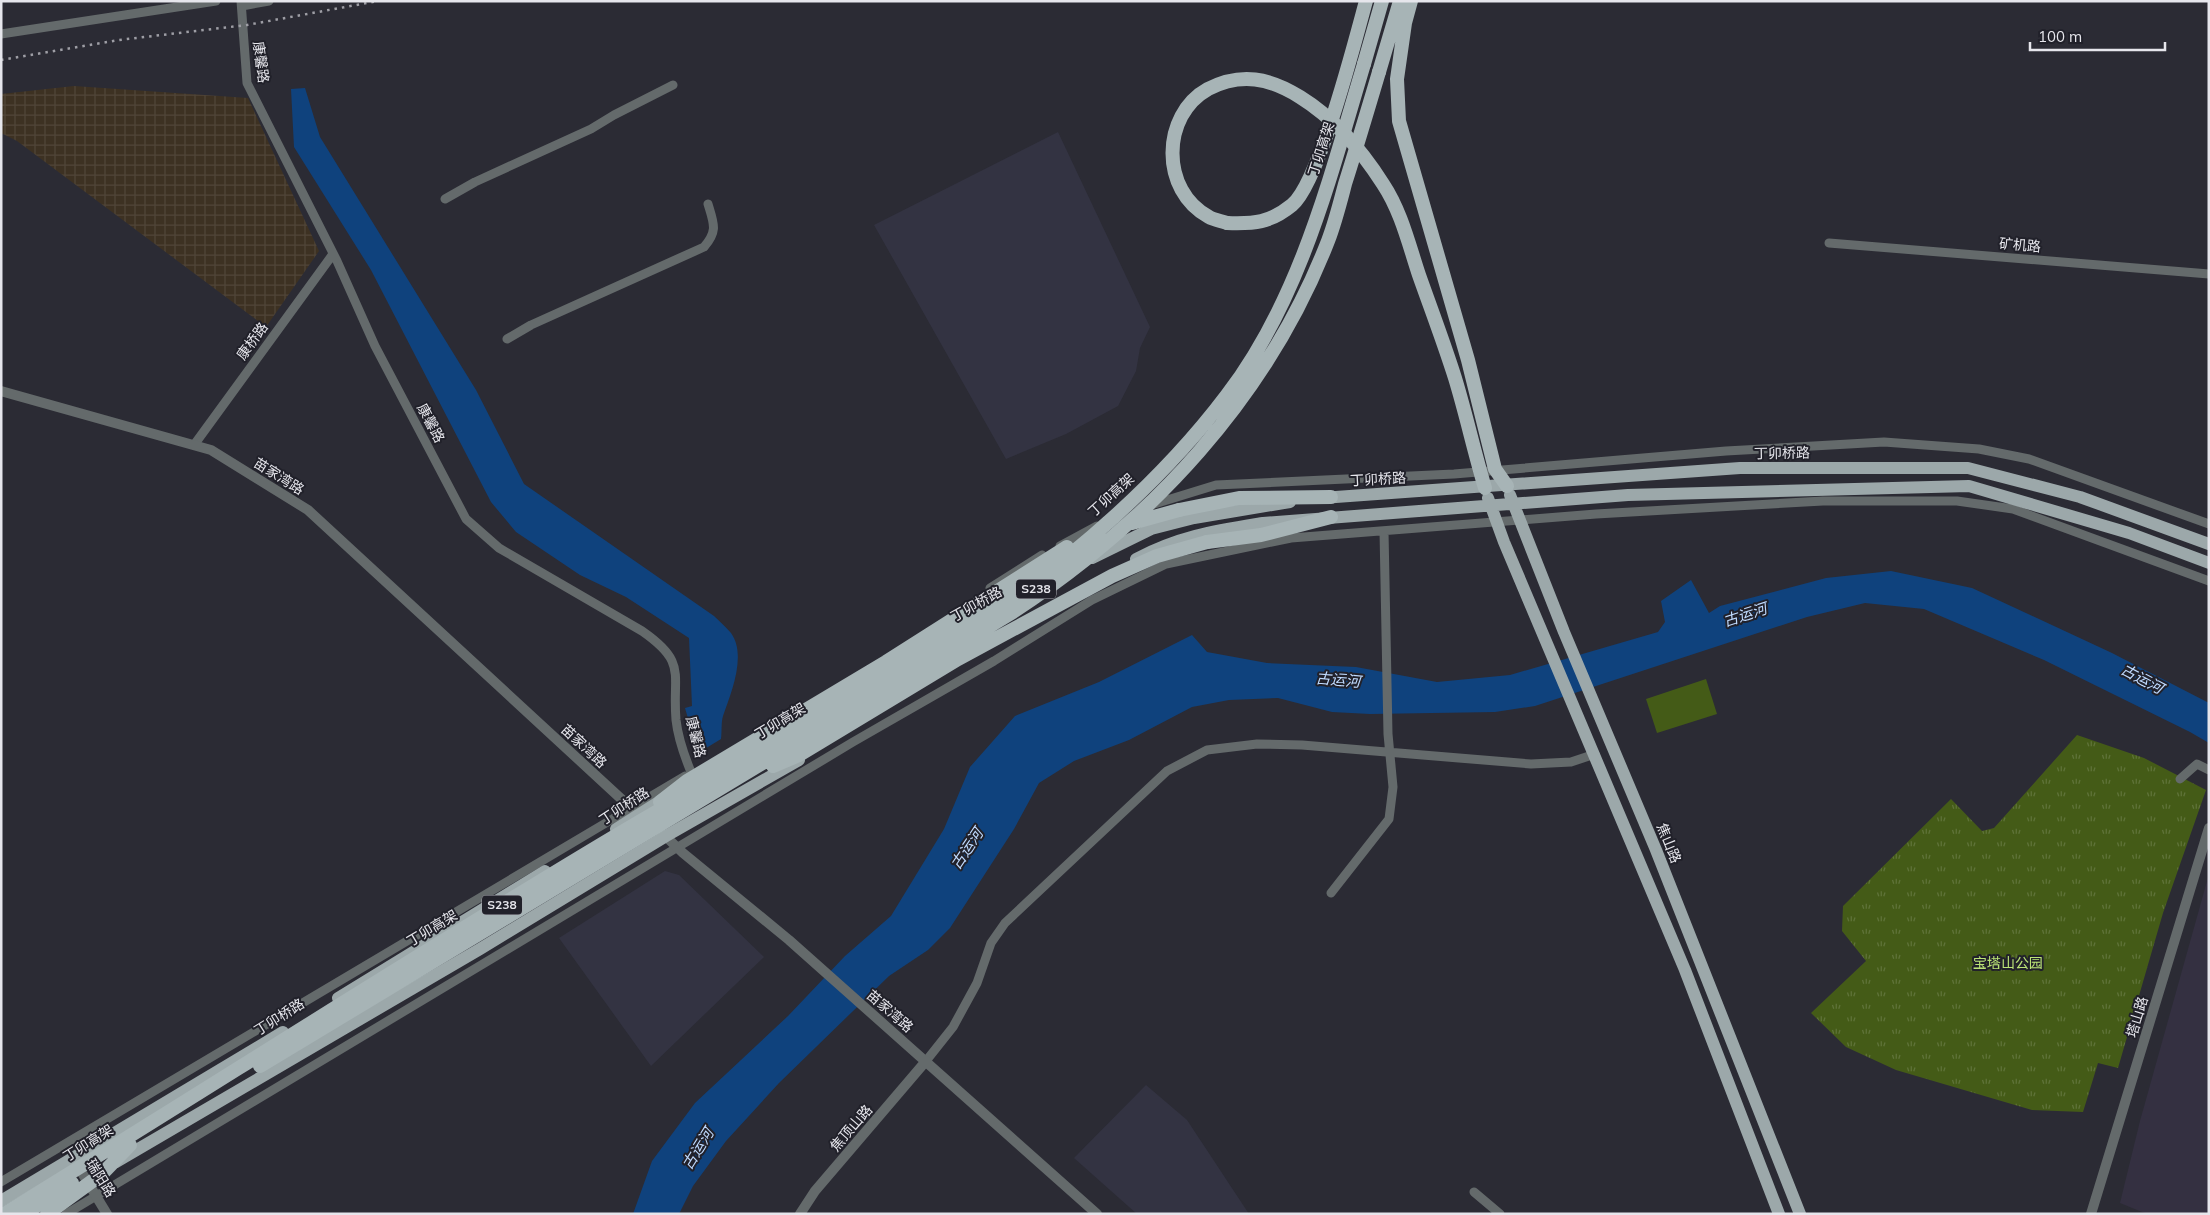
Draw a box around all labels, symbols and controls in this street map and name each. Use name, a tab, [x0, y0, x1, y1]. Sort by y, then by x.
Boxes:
scale bar	[2030, 20, 2165, 52]
text: 100 m	[2038, 27, 2082, 46]
street label: 康馨路	[249, 40, 273, 84]
street label: 丁卯高架	[1304, 120, 1338, 178]
street label: 矿机路	[1998, 234, 2042, 256]
street label: 康桥路	[232, 319, 272, 363]
street label: 康馨路	[413, 400, 449, 446]
street label: 丁卯桥路	[1754, 444, 1810, 462]
street label: 苗家湾路	[250, 454, 308, 498]
street label: 丁卯桥路	[1350, 469, 1406, 489]
street label: 丁卯高架	[1084, 470, 1138, 520]
road number: S238	[1016, 580, 1056, 598]
street label: 丁卯桥路	[947, 583, 1005, 625]
water label: 古运河	[1721, 598, 1772, 631]
water label: 古运河	[2118, 660, 2169, 699]
water label: 古运河	[1315, 668, 1364, 691]
street label: 丁卯高架	[751, 699, 809, 743]
street label: 康馨路	[682, 714, 710, 760]
street label: 苗家湾路	[557, 720, 611, 772]
street label: 丁卯桥路	[596, 783, 652, 829]
street label: 焦山路	[1653, 820, 1685, 866]
water label: 古运河	[946, 822, 989, 873]
road number: S238	[482, 896, 522, 914]
street label: 丁卯高架	[403, 906, 461, 950]
park label: 宝塔山公园	[1973, 954, 2043, 972]
street label: 苗家湾路	[863, 986, 917, 1036]
street label: 塔山路	[2122, 994, 2152, 1040]
street label: 丁卯桥路	[250, 995, 308, 1039]
street label: 焦顶山路	[826, 1101, 876, 1155]
street label: 丁卯高架	[59, 1121, 117, 1165]
water label: 古运河	[678, 1122, 719, 1173]
street label: 瑞阳路	[82, 1155, 120, 1201]

